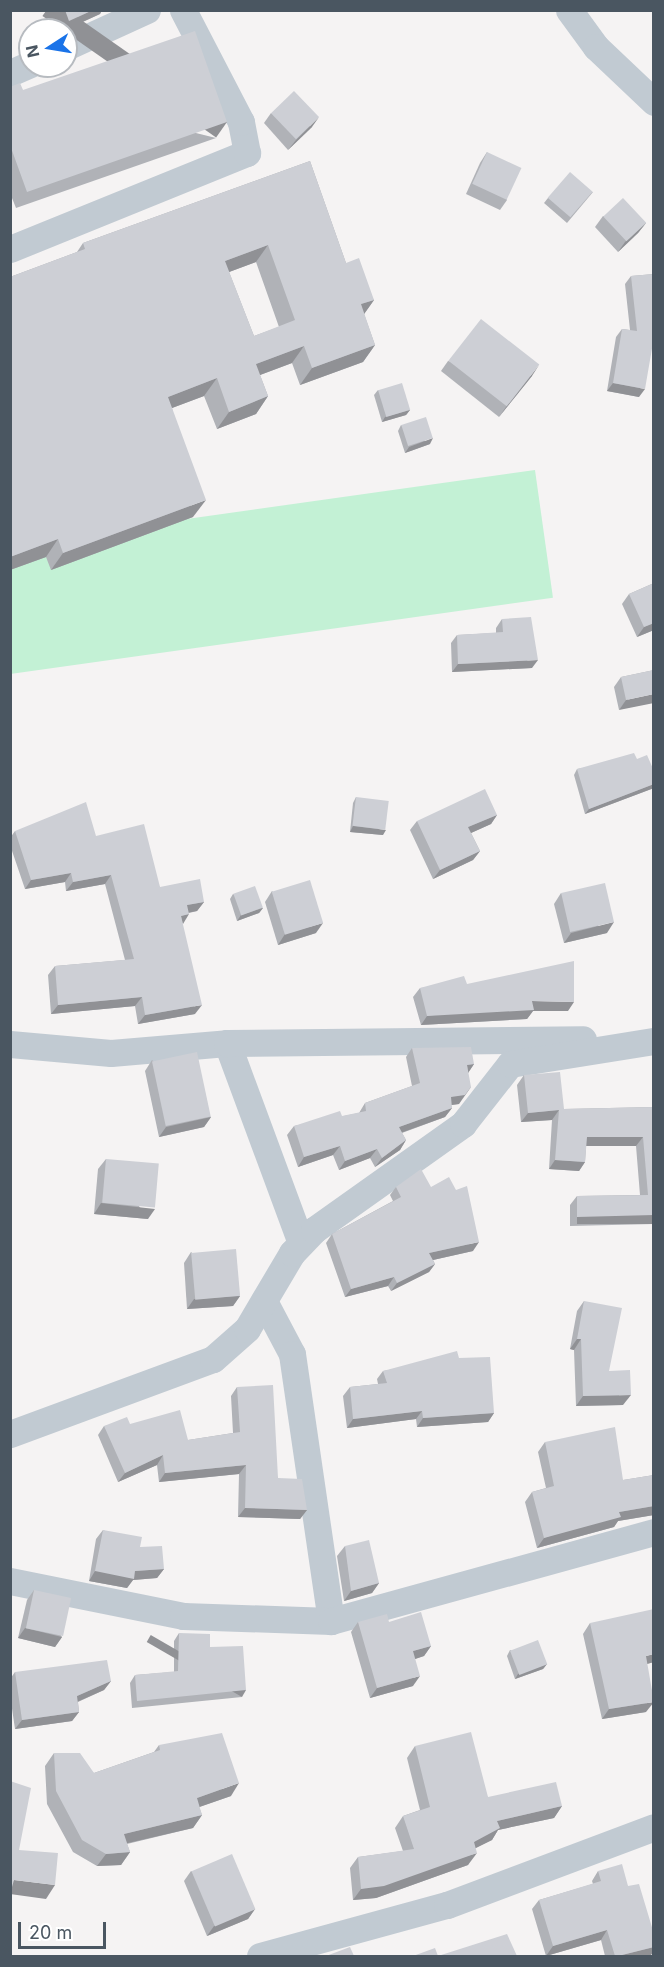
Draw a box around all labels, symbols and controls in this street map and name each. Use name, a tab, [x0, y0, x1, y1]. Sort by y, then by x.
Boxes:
north arrow	[18, 18, 78, 78]
text: N	[21, 43, 43, 59]
scale bar	[21, 1910, 110, 1948]
text: 20 m	[29, 1922, 72, 1943]

